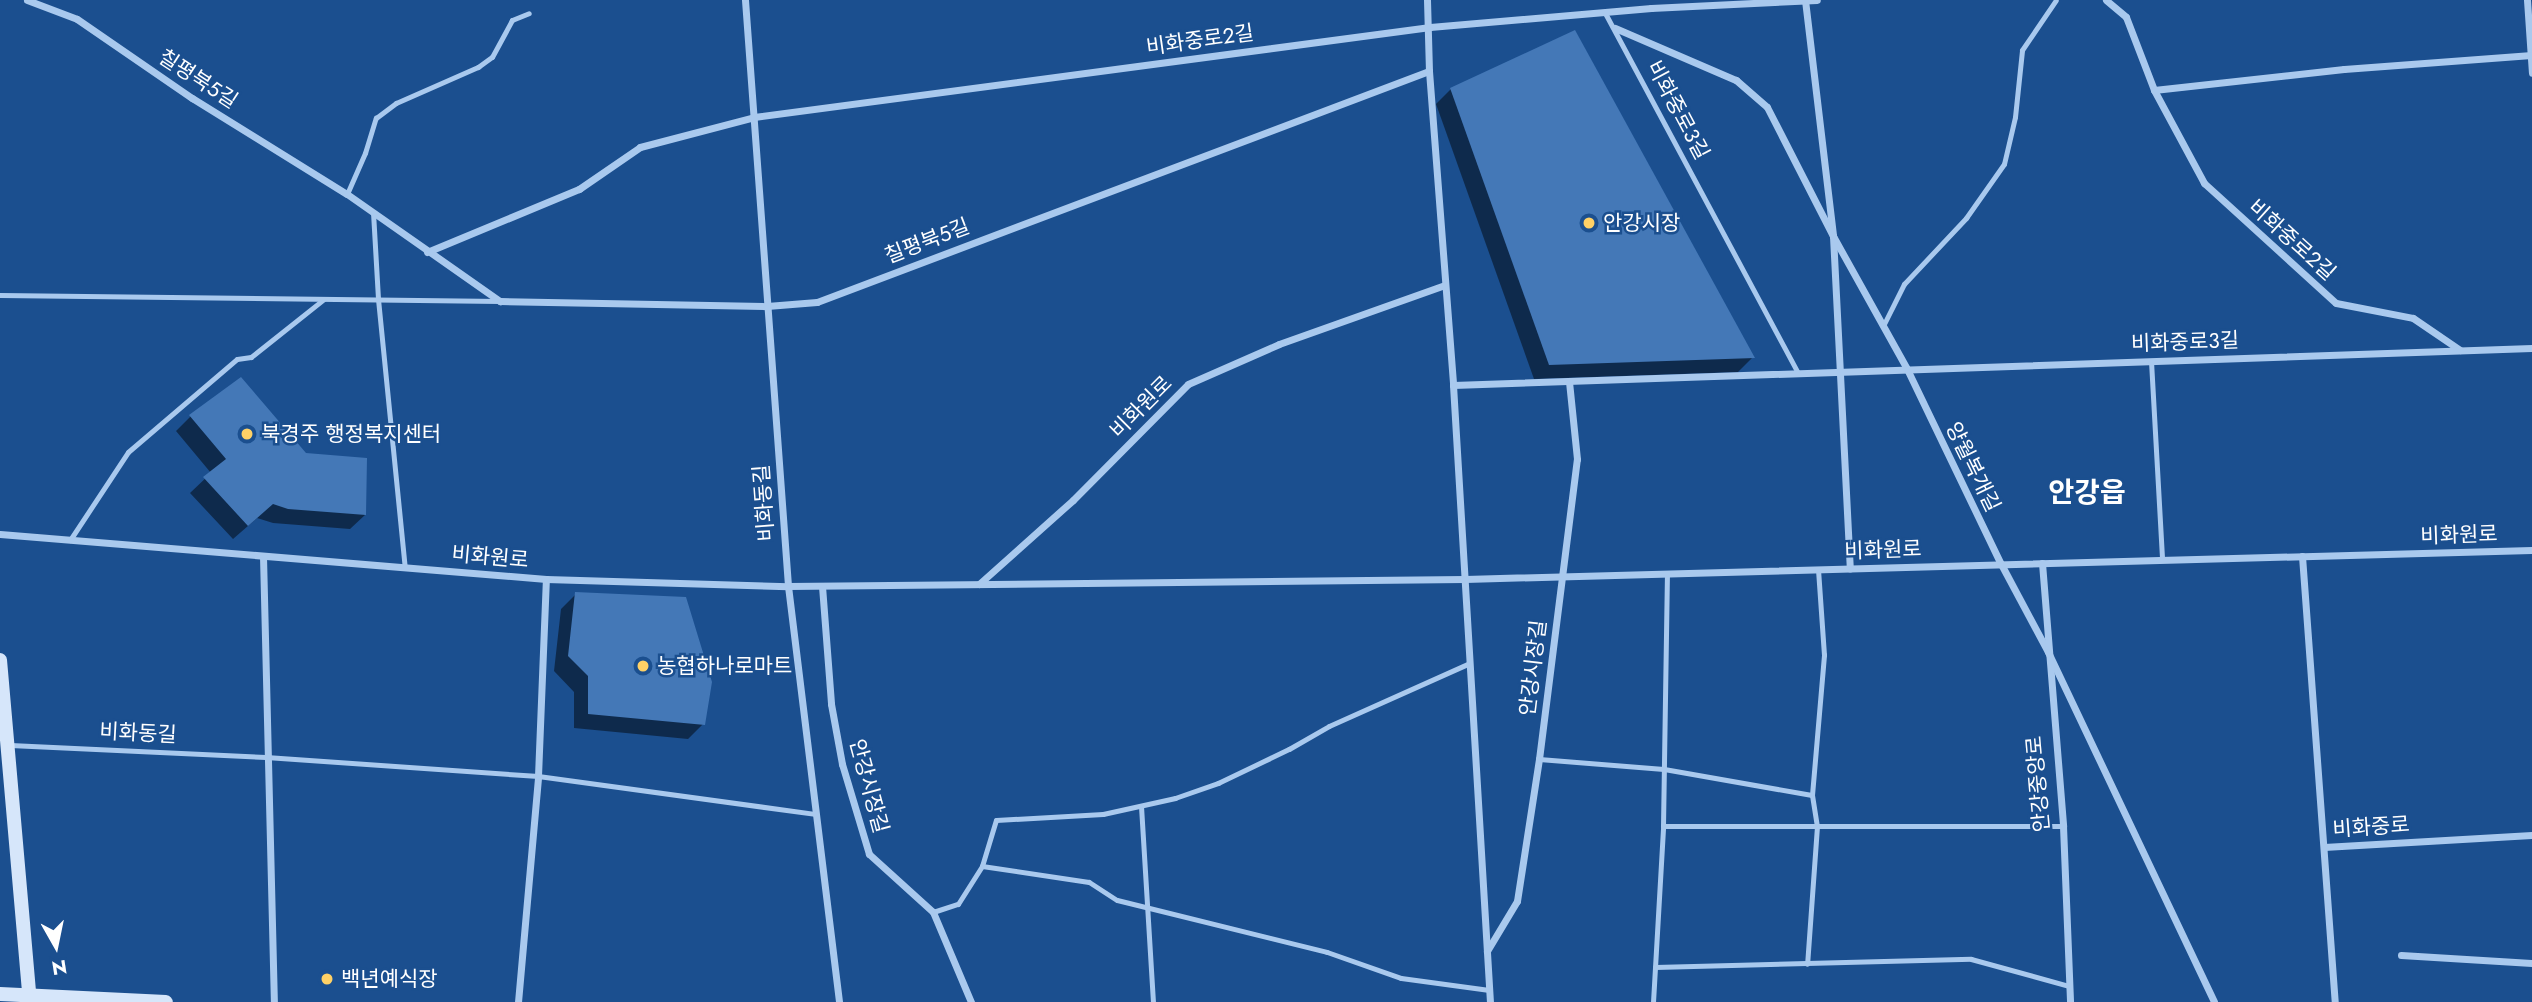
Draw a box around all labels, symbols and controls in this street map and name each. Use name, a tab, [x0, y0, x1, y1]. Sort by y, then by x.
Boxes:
street label: 비화중로2길	[1145, 20, 1255, 60]
street label: 칠평북5길	[154, 44, 242, 114]
street label: 비화중로3길	[1642, 56, 1714, 164]
street label: 비화중로2길	[2243, 194, 2341, 286]
place label: 안강시장	[1603, 210, 1680, 236]
street label: 칠평북5길	[881, 213, 973, 269]
marker: 안강시장	[1581, 215, 1597, 231]
street label: 비화중로3길	[2131, 328, 2239, 356]
street label: 비화원로	[1105, 371, 1177, 443]
street label: 양월복개길	[1941, 418, 2005, 516]
place label: 북경주 행정복지센터	[261, 421, 441, 447]
marker: 북경주 행정복지센터	[239, 426, 255, 442]
street label: 비화동길	[749, 464, 779, 542]
district label: 안강읍	[2048, 476, 2126, 510]
street label: 비화원로	[2420, 521, 2498, 549]
street label: 비화원로	[1844, 536, 1922, 564]
street label: 비화원로	[450, 541, 530, 573]
street label: 안강시장길	[1515, 619, 1551, 717]
place label: 농협하나로마트	[657, 653, 792, 679]
marker: 농협하나로마트	[635, 658, 651, 674]
street label: 비화동길	[99, 718, 177, 748]
street label: 안강중앙로	[2021, 735, 2055, 833]
street label: 안강시장길	[844, 736, 894, 836]
street label: 비화중로	[2332, 812, 2410, 842]
north arrow	[21, 911, 91, 981]
text: N	[50, 953, 69, 982]
place label: 백년예식장	[341, 966, 438, 992]
marker: 백년예식장	[319, 971, 335, 987]

